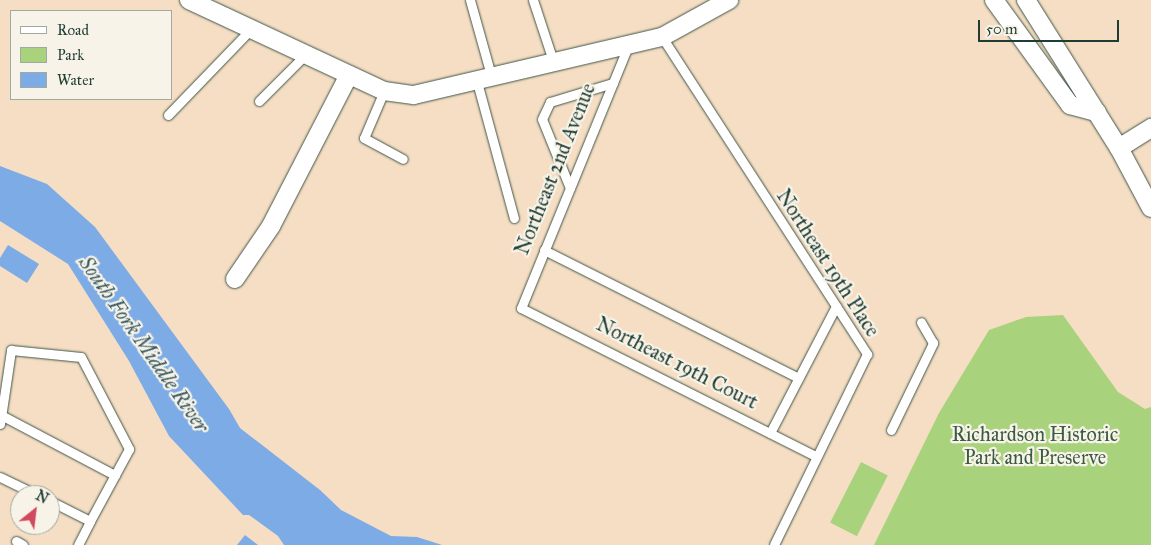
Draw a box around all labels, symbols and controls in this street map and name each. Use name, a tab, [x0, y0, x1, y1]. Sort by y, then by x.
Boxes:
legend	[10, 10, 172, 100]
scale bar	[981, 10, 1122, 42]
text: 50 m	[986, 20, 1018, 38]
text: Road	[57, 21, 89, 39]
text: Park	[57, 46, 84, 64]
text: Water	[57, 71, 94, 89]
street label: Northeast 2nd Avenue	[510, 80, 600, 258]
street label: Northeast 19th Place	[771, 185, 885, 341]
water label: South Fork Middle River	[74, 251, 214, 437]
street label: Northeast 19th Court	[592, 312, 762, 414]
park label: Richardson Historic Park and Preserve	[952, 422, 1118, 469]
north arrow	[10, 485, 60, 535]
text: N	[33, 487, 51, 508]

